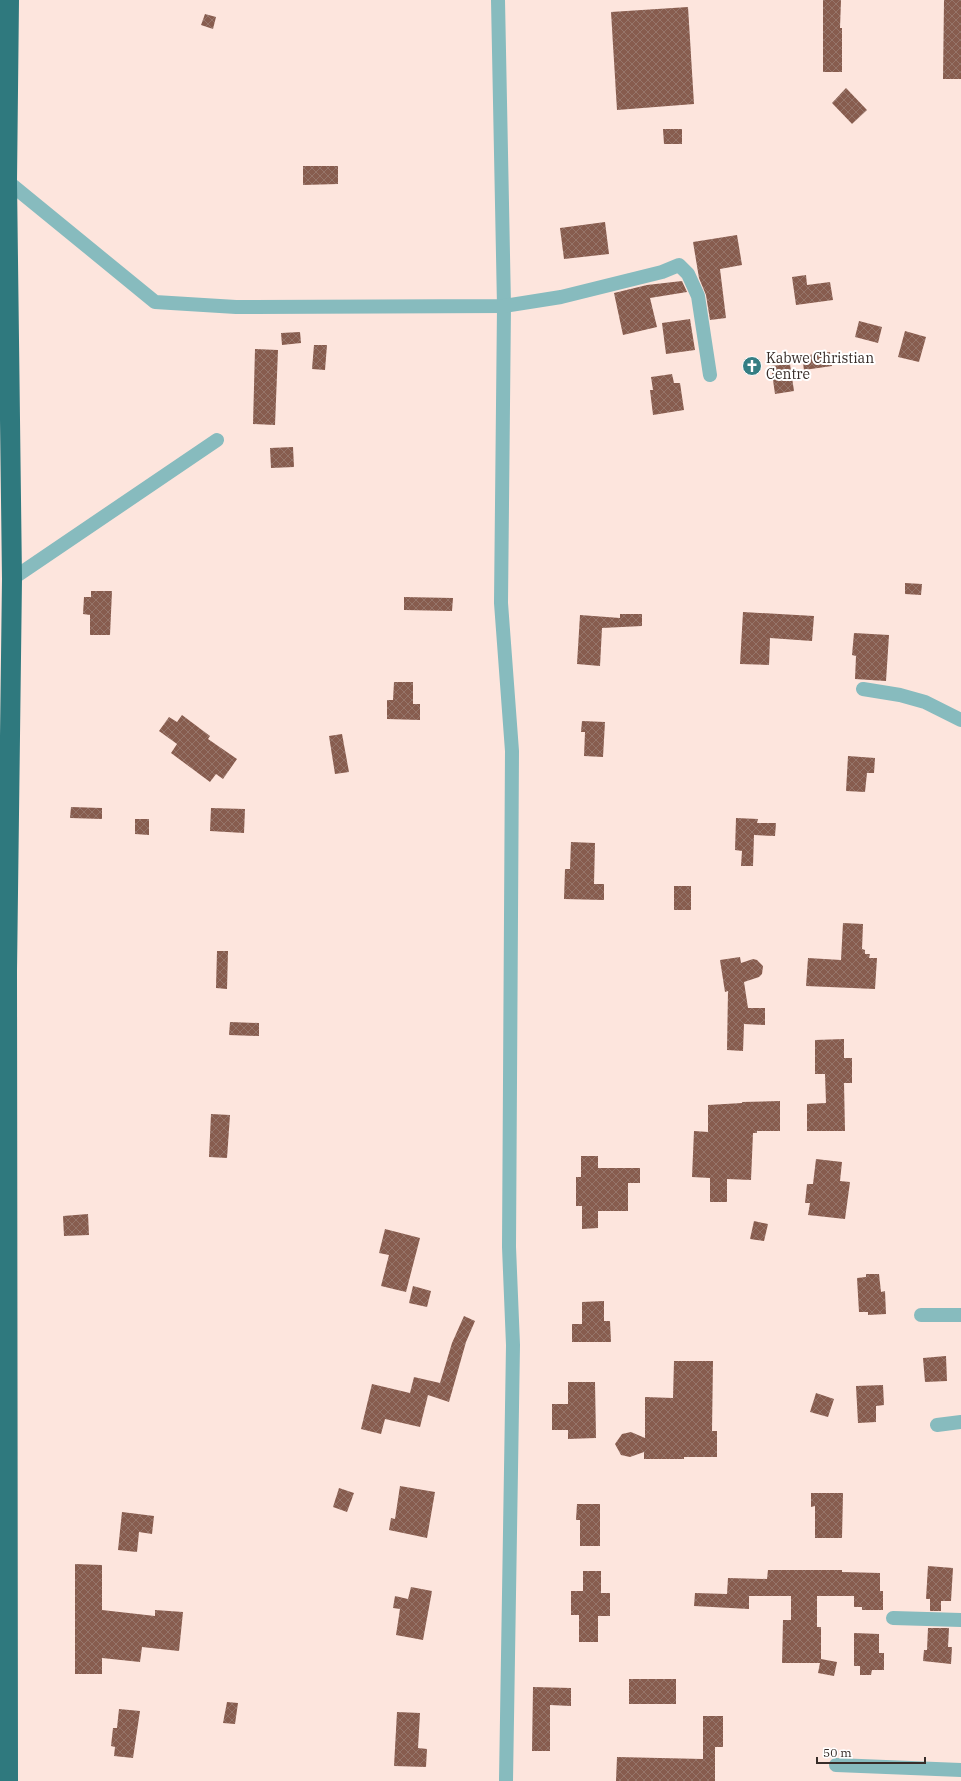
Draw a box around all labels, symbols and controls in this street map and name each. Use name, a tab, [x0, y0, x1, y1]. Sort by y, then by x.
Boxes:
place label: Kabwe Christian Centre	[766, 349, 874, 383]
church icon: Kabwe Christian Centre	[741, 355, 763, 377]
scale bar	[817, 1739, 925, 1765]
text: 50 m	[823, 1745, 852, 1760]

